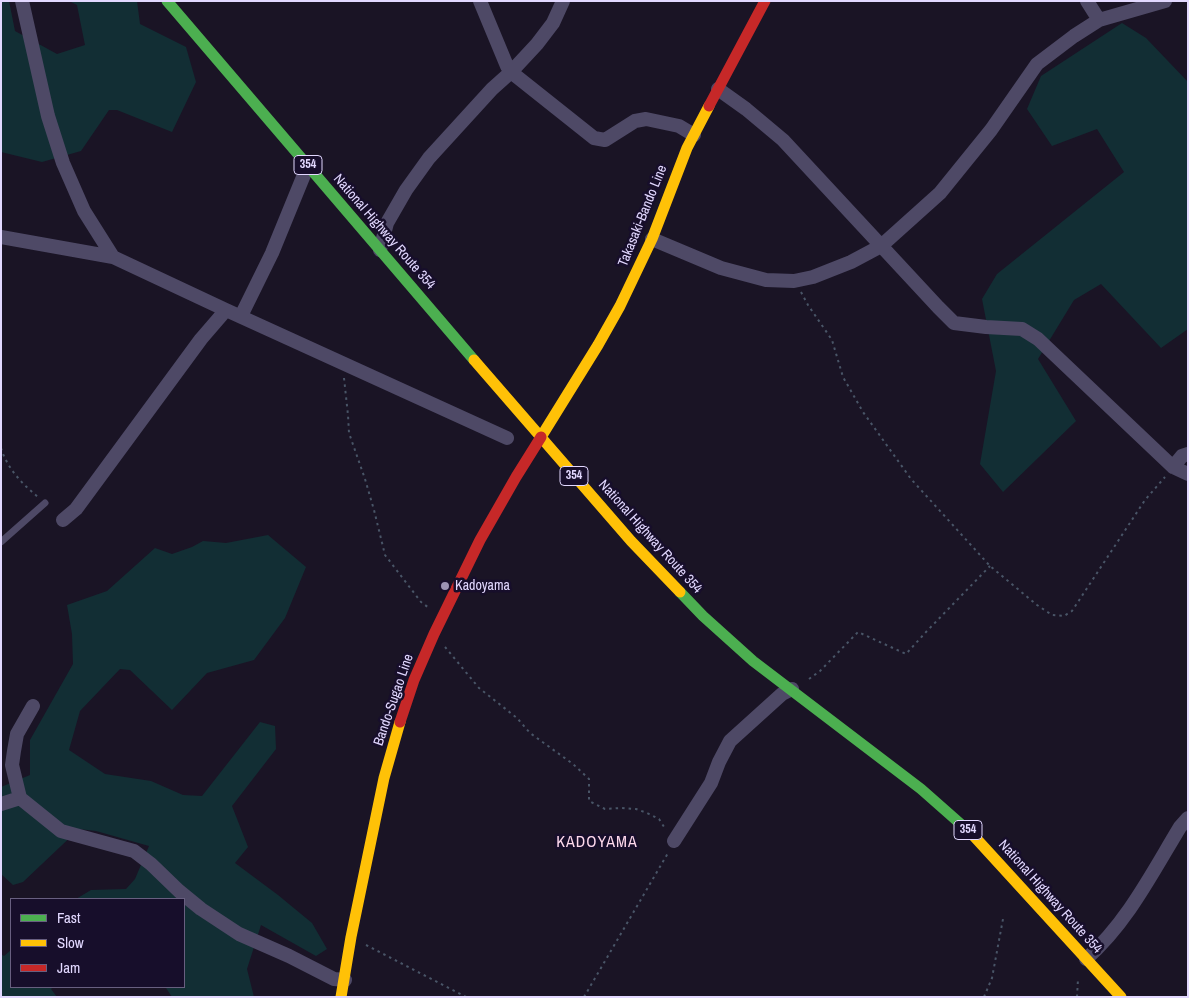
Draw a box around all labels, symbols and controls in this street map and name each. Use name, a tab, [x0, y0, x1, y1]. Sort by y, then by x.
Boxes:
road number: 354	[294, 156, 322, 174]
street label: Takasaki-Bando Line	[615, 163, 671, 269]
street label: National Highway Route 354	[330, 171, 438, 293]
road number: 354	[560, 466, 588, 486]
street label: National Highway Route 354	[595, 477, 705, 597]
place label: Kadoyama	[455, 578, 510, 594]
marker: Kadoyama	[439, 580, 451, 592]
street label: Bando-Sugao Line	[370, 652, 418, 748]
road number: 354	[954, 820, 982, 840]
district label: KADOYAMA	[555, 833, 639, 853]
street label: National Highway Route 354	[995, 837, 1105, 957]
legend	[10, 898, 185, 988]
text: Fast	[57, 907, 80, 928]
text: Slow	[57, 932, 84, 953]
text: Jam	[57, 957, 80, 978]

